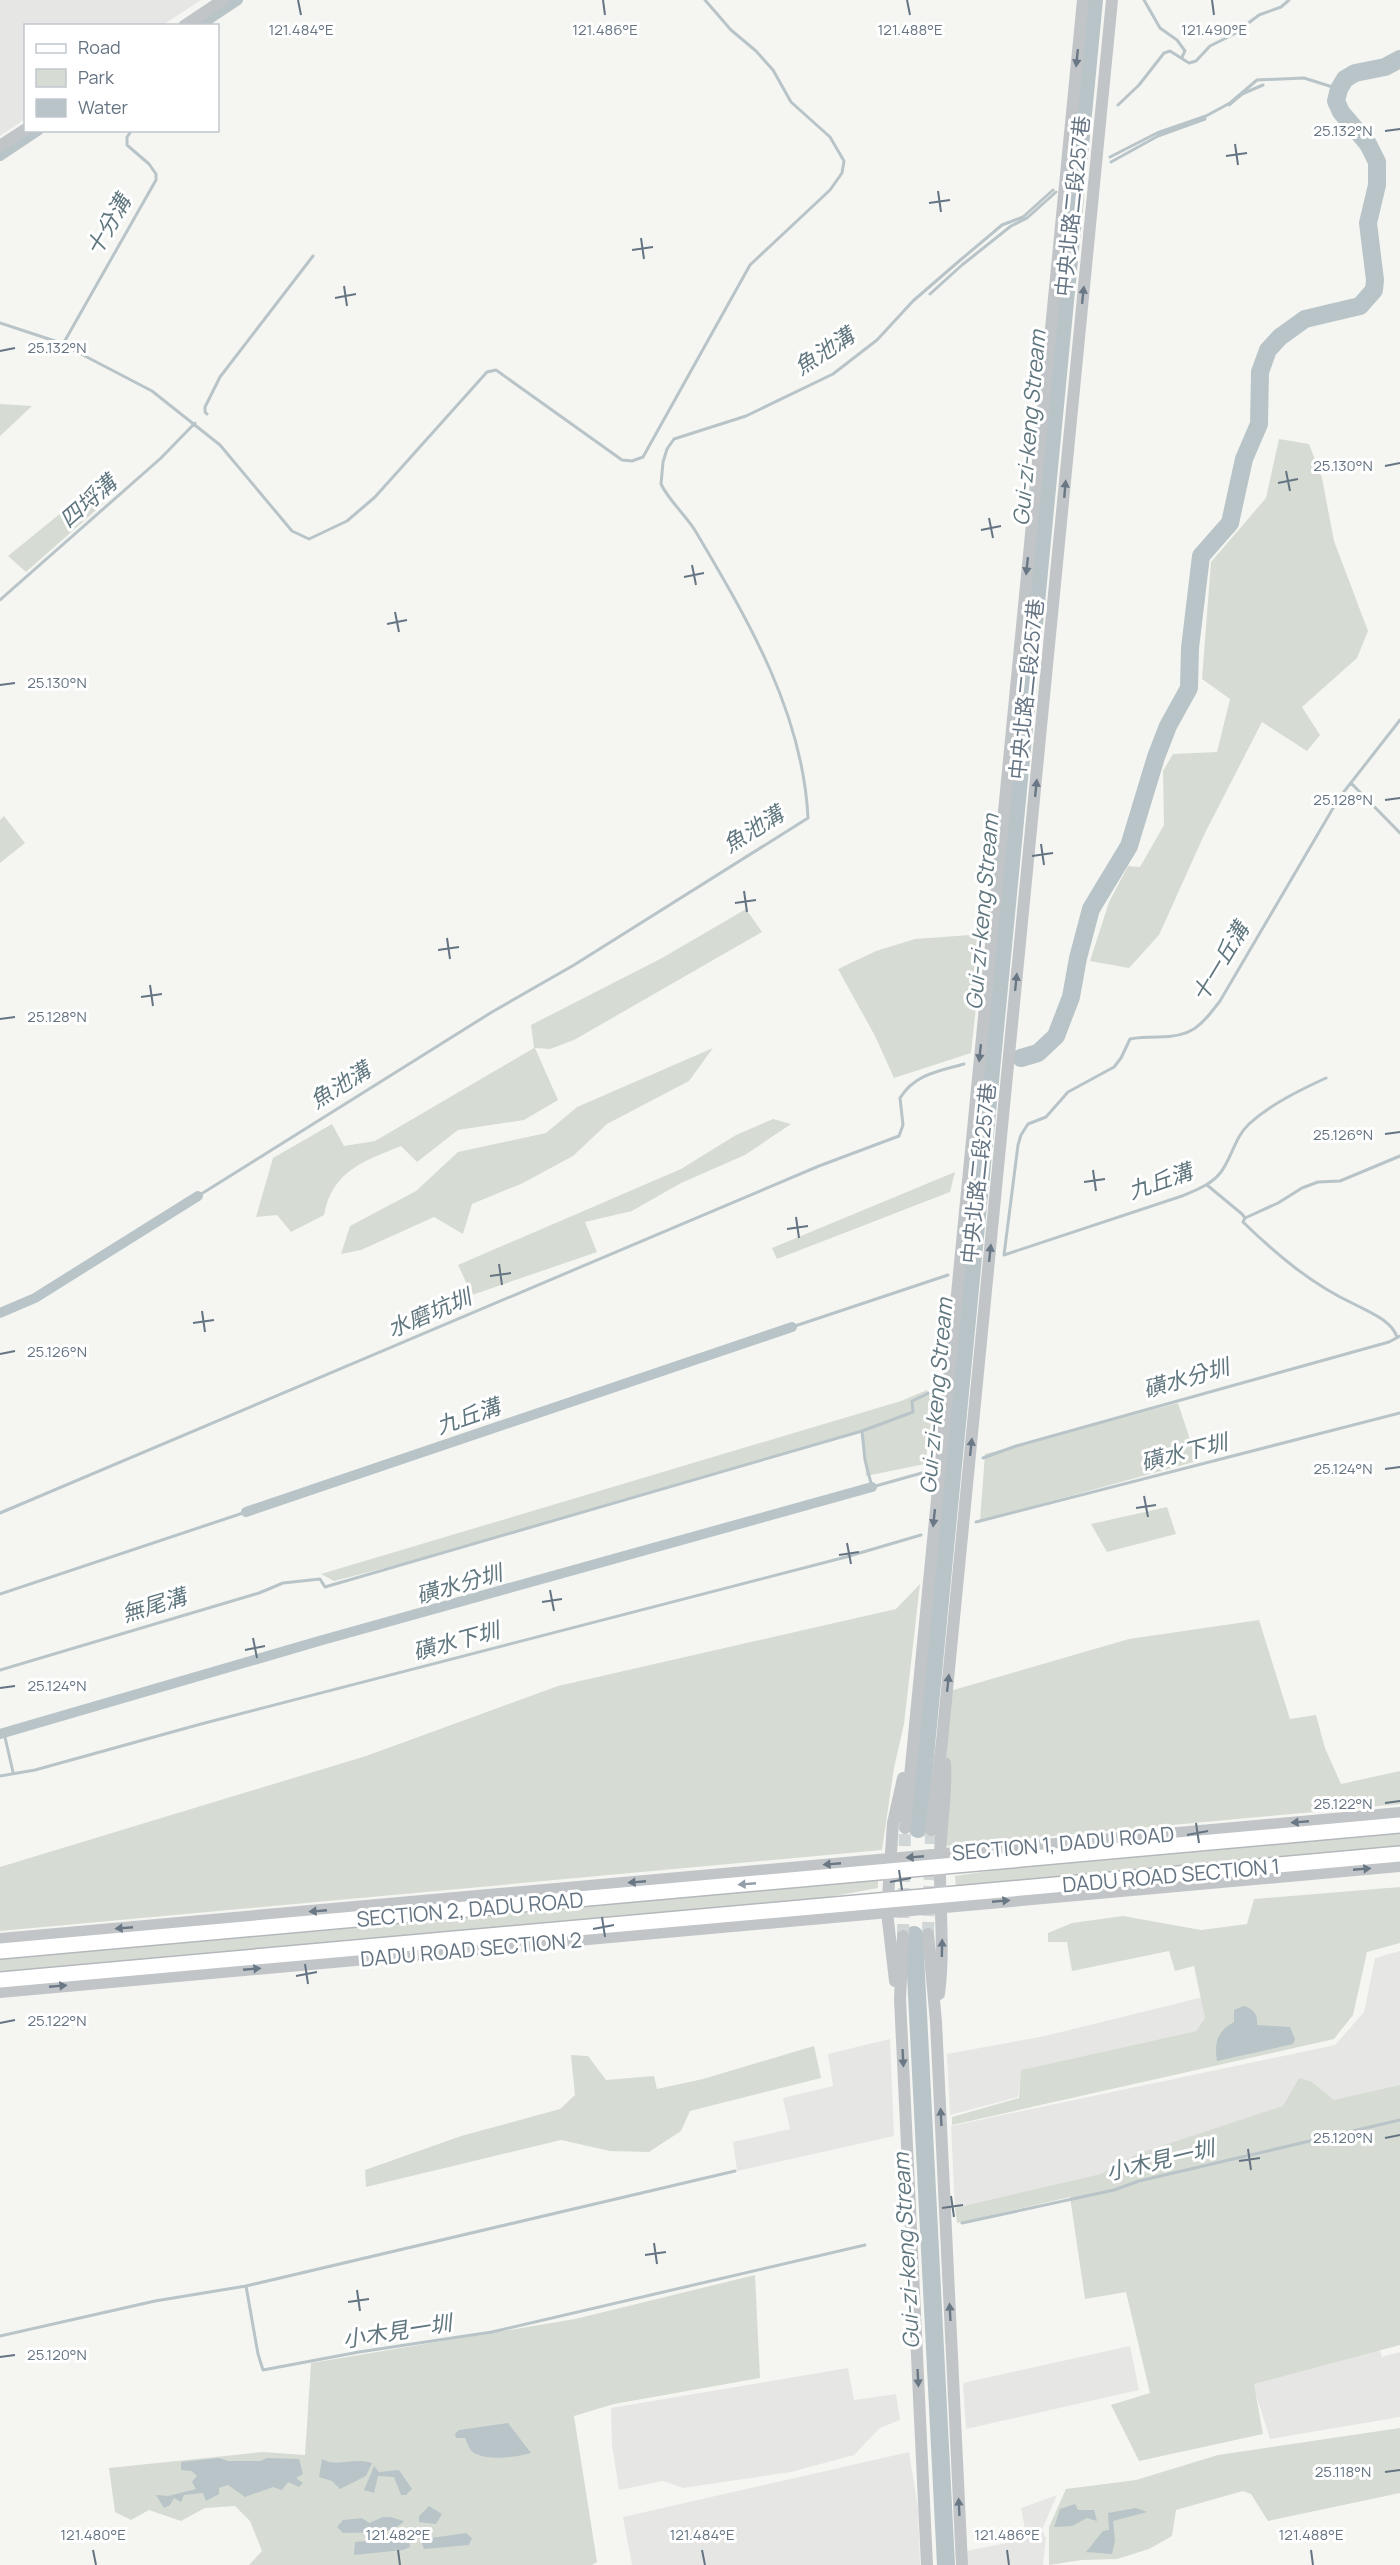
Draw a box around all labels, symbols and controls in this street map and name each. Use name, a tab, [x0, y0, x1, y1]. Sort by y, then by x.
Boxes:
text: 121.484°E	[268, 19, 334, 40]
text: 121.486°E	[572, 19, 638, 40]
text: 121.488°E	[877, 19, 943, 40]
text: 121.490°E	[1181, 19, 1247, 40]
legend	[24, 24, 219, 132]
text: Road	[78, 35, 121, 59]
one-way arrow	[1072, 49, 1082, 68]
text: Park	[78, 65, 115, 89]
text: Water	[78, 95, 128, 119]
street label: 中央北路二段257巷	[1049, 114, 1095, 298]
text: 25.132°N	[1314, 120, 1372, 141]
water label: 十分溝	[79, 186, 139, 261]
one-way arrow	[1078, 286, 1088, 305]
water label: 魚池溝	[788, 319, 862, 382]
water label: Gui-zi-keng Stream	[1006, 328, 1053, 527]
text: 25.132°N	[28, 337, 86, 358]
text: 25.130°N	[1313, 455, 1373, 476]
water label: 四埒溝	[53, 466, 125, 534]
one-way arrow	[1060, 480, 1070, 499]
one-way arrow	[1023, 556, 1032, 575]
street label: 中央北路二段257巷	[1003, 597, 1049, 781]
text: 25.130°N	[27, 672, 87, 693]
one-way arrow	[1031, 778, 1040, 797]
text: 25.128°N	[1313, 789, 1373, 810]
water label: 魚池溝	[717, 797, 791, 859]
water label: Gui-zi-keng Stream	[959, 812, 1006, 1011]
water label: 十一丘溝	[1184, 914, 1257, 1007]
one-way arrow	[1011, 972, 1021, 991]
text: 25.128°N	[27, 1006, 87, 1027]
one-way arrow	[975, 1043, 985, 1062]
water label: 魚池溝	[304, 1053, 378, 1115]
street label: 中央北路二段257巷	[955, 1081, 1001, 1265]
text: 25.126°N	[1313, 1124, 1373, 1145]
water label: 九丘溝	[1124, 1155, 1199, 1206]
one-way arrow	[985, 1243, 995, 1262]
water label: 水磨坑圳	[383, 1281, 478, 1344]
water label: Gui-zi-keng Stream	[913, 1296, 960, 1495]
text: 25.126°N	[27, 1341, 87, 1362]
water label: 磺水分圳	[1140, 1351, 1235, 1405]
water label: 九丘溝	[432, 1390, 507, 1441]
water label: 磺水下圳	[1138, 1426, 1233, 1477]
one-way arrow	[966, 1437, 976, 1456]
text: 25.124°N	[1313, 1458, 1373, 1479]
one-way arrow	[929, 1509, 939, 1528]
water label: 磺水分圳	[413, 1557, 508, 1611]
water label: 無尾溝	[118, 1580, 193, 1629]
water label: 磺水下圳	[410, 1614, 505, 1667]
one-way arrow	[943, 1673, 953, 1692]
text: 25.124°N	[27, 1675, 87, 1696]
text: 25.122°N	[1313, 1793, 1373, 1814]
one-way arrow	[1290, 1817, 1309, 1827]
street label: SECTION 1, DADU ROAD	[951, 1819, 1175, 1867]
one-way arrow	[906, 1852, 925, 1862]
street label: DADU ROAD SECTION 1	[1061, 1852, 1281, 1898]
one-way arrow	[822, 1859, 841, 1869]
one-way arrow	[1353, 1864, 1372, 1874]
one-way arrow	[628, 1877, 647, 1887]
one-way arrow	[738, 1879, 757, 1889]
street label: SECTION 2, DADU ROAD	[355, 1885, 585, 1933]
one-way arrow	[991, 1897, 1010, 1906]
one-way arrow	[308, 1906, 327, 1915]
one-way arrow	[114, 1923, 133, 1933]
street label: DADU ROAD SECTION 2	[359, 1925, 583, 1973]
one-way arrow	[937, 1939, 947, 1958]
one-way arrow	[243, 1964, 262, 1974]
one-way arrow	[49, 1981, 68, 1991]
text: 25.122°N	[27, 2010, 87, 2031]
one-way arrow	[899, 2048, 908, 2067]
one-way arrow	[936, 2107, 945, 2126]
text: 25.120°N	[1313, 2127, 1373, 2148]
water label: 小木見一圳	[1103, 2132, 1220, 2187]
water label: Gui-zi-keng Stream	[886, 2151, 926, 2350]
one-way arrow	[945, 2302, 954, 2321]
water label: 小木見一圳	[340, 2307, 457, 2354]
text: 25.120°N	[27, 2344, 87, 2365]
one-way arrow	[914, 2369, 923, 2388]
text: 25.118°N	[1315, 2461, 1371, 2482]
one-way arrow	[954, 2497, 963, 2516]
text: 121.480°E	[60, 2524, 126, 2545]
text: 121.482°E	[366, 2524, 430, 2545]
text: 121.484°E	[669, 2524, 735, 2545]
text: 121.486°E	[974, 2524, 1040, 2545]
text: 121.488°E	[1278, 2524, 1344, 2545]

